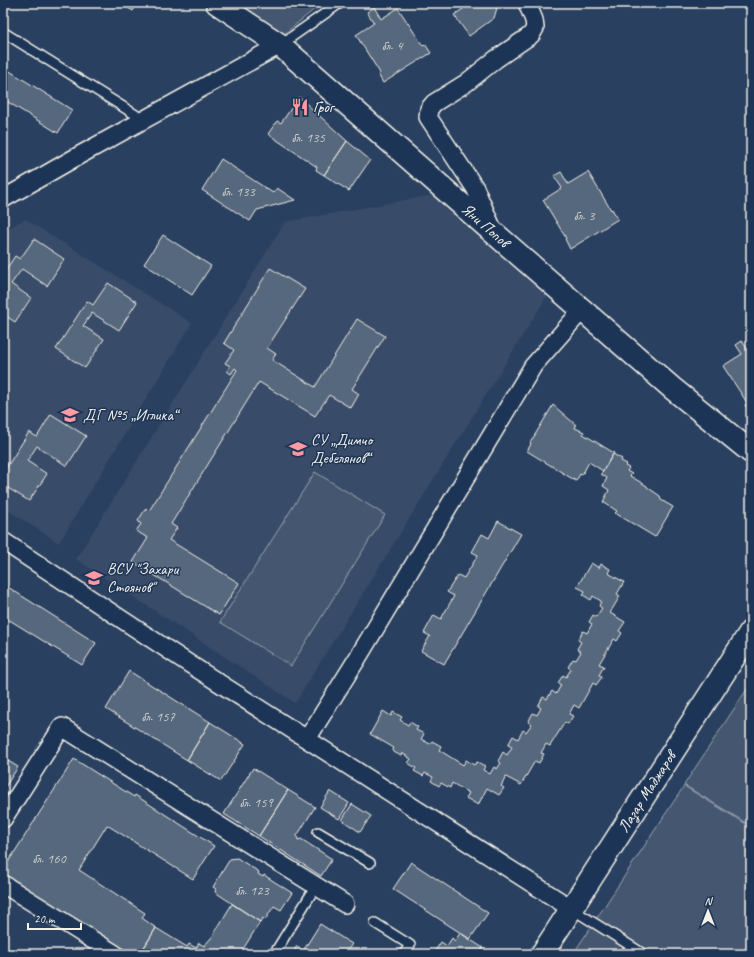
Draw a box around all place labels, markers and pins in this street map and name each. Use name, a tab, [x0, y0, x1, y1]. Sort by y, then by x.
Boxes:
restaurant icon: Грог	[290, 97, 310, 117]
place label: Грог	[313, 97, 336, 117]
school or university icon: ДГ №5 „Иглика“	[60, 405, 80, 425]
place label: ДГ №5 „Иглика“	[83, 405, 181, 425]
place label: СУ „Димчо Дебелянов“	[311, 430, 374, 468]
school or university icon: СУ „Димчо Дебелянов“	[288, 439, 308, 459]
place label: ВСУ "Захари Стоянов"	[107, 559, 179, 597]
school or university icon: ВСУ "Захари Стоянов"	[84, 568, 104, 588]

